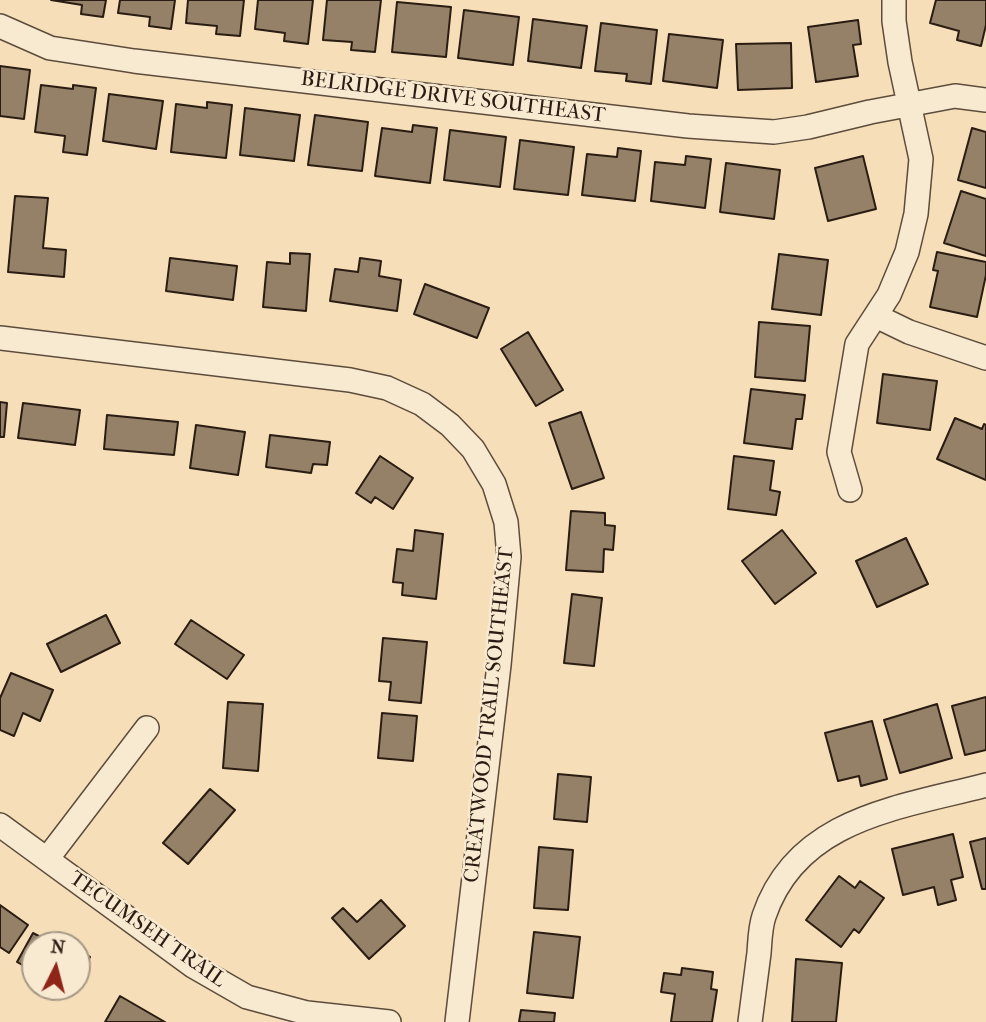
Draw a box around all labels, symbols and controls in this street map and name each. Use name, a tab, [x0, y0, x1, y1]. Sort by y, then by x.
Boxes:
street label: BELRIDGE DRIVE SOUTHEAST	[299, 67, 607, 129]
street label: CREATWOOD TRAIL SOUTHEAST	[460, 546, 520, 884]
street label: TECUMSEH TRAIL	[64, 867, 230, 993]
north arrow	[21, 931, 91, 1001]
text: N	[50, 935, 66, 959]

